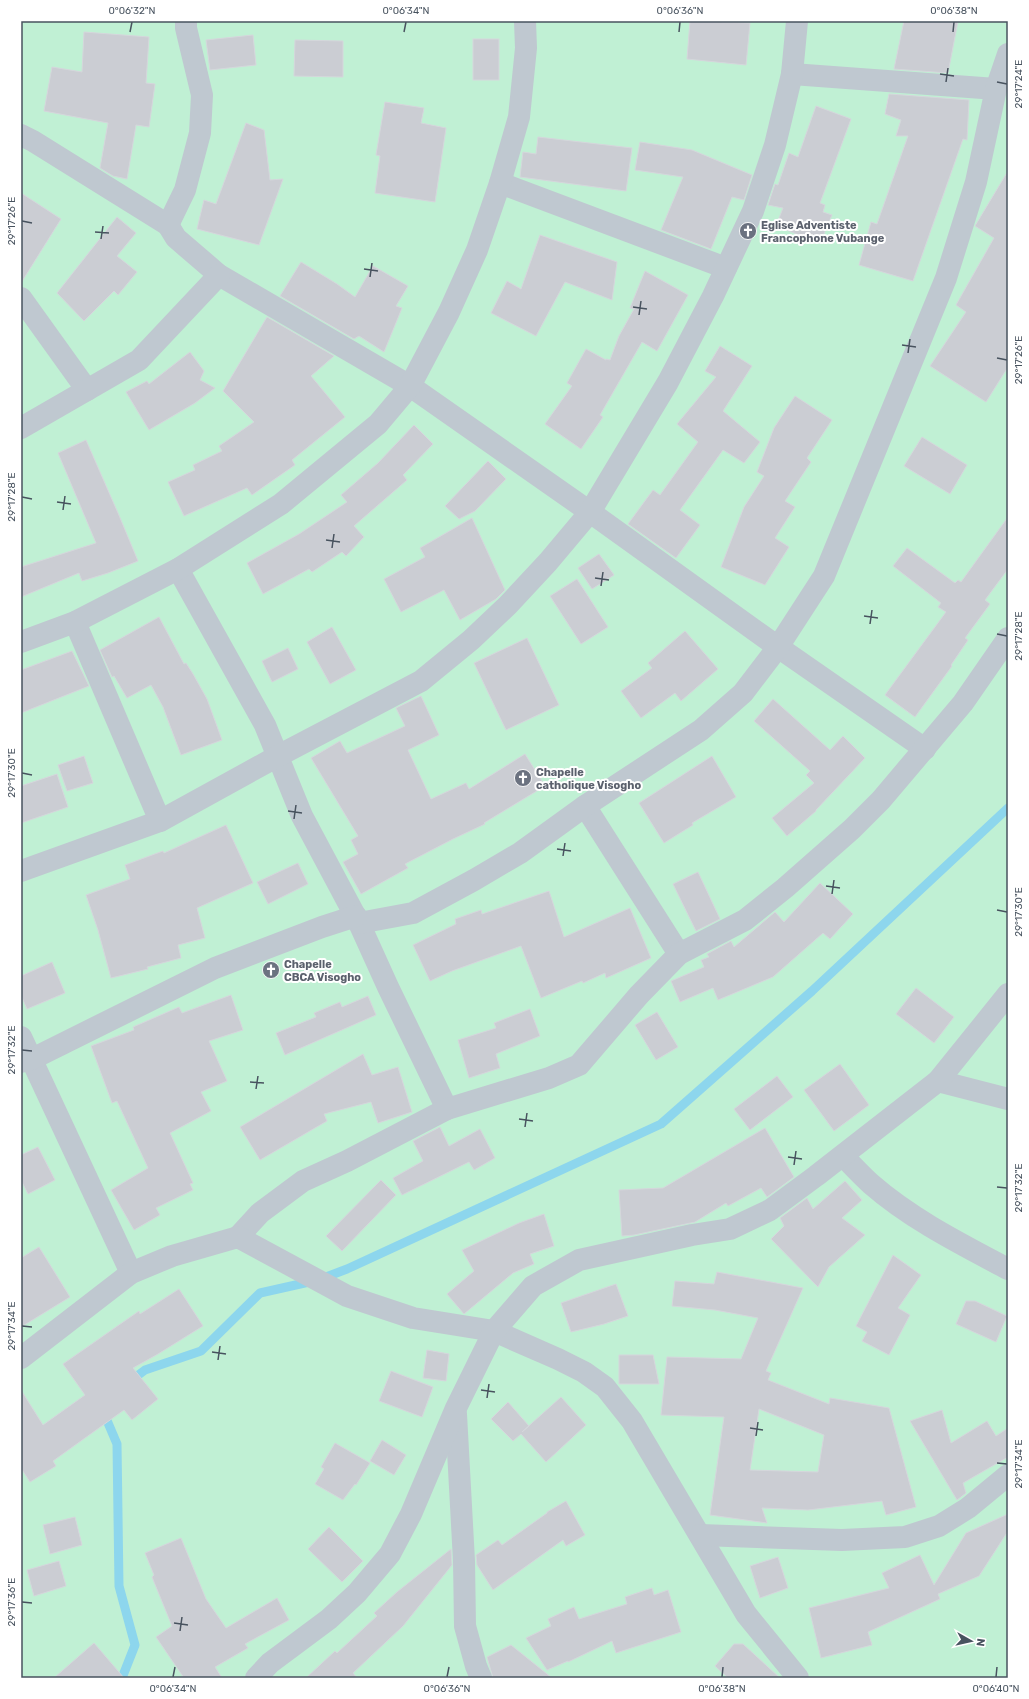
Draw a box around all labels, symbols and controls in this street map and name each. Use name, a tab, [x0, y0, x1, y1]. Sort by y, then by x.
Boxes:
text: 0°06'32"N	[109, 5, 156, 17]
text: 0°06'34"N	[382, 5, 430, 17]
text: 0°06'36"N	[657, 5, 703, 17]
text: 0°06'38"N	[930, 5, 978, 17]
text: 29°17'24"E	[1013, 60, 1025, 108]
text: 29°17'26"E	[6, 197, 18, 245]
place label: Eglise Adventiste Francophone Vubange	[761, 219, 885, 245]
church icon: Eglise Adventiste Francophone Vubange	[738, 221, 758, 241]
text: 29°17'26"E	[1013, 336, 1025, 384]
text: 29°17'28"E	[6, 472, 18, 522]
text: 29°17'28"E	[1013, 611, 1025, 661]
text: 29°17'30"E	[6, 748, 18, 798]
place label: Chapelle catholique Visogho	[536, 766, 641, 792]
church icon: Chapelle catholique Visogho	[513, 768, 533, 788]
text: 29°17'30"E	[1013, 887, 1025, 937]
place label: Chapelle CBCA Visogho	[284, 958, 361, 984]
church icon: Chapelle CBCA Visogho	[261, 960, 281, 980]
text: 29°17'32"E	[6, 1026, 18, 1074]
text: 29°17'32"E	[1013, 1164, 1025, 1212]
text: 29°17'34"E	[6, 1301, 18, 1351]
text: 29°17'34"E	[1013, 1439, 1025, 1489]
text: 29°17'36"E	[6, 1578, 18, 1626]
north arrow	[951, 1621, 991, 1661]
text: N	[973, 1637, 987, 1647]
text: 0°06'34"N	[149, 1683, 197, 1695]
text: 0°06'36"N	[424, 1683, 470, 1695]
text: 0°06'38"N	[698, 1683, 746, 1695]
text: 0°06'40"N	[972, 1683, 1020, 1695]

